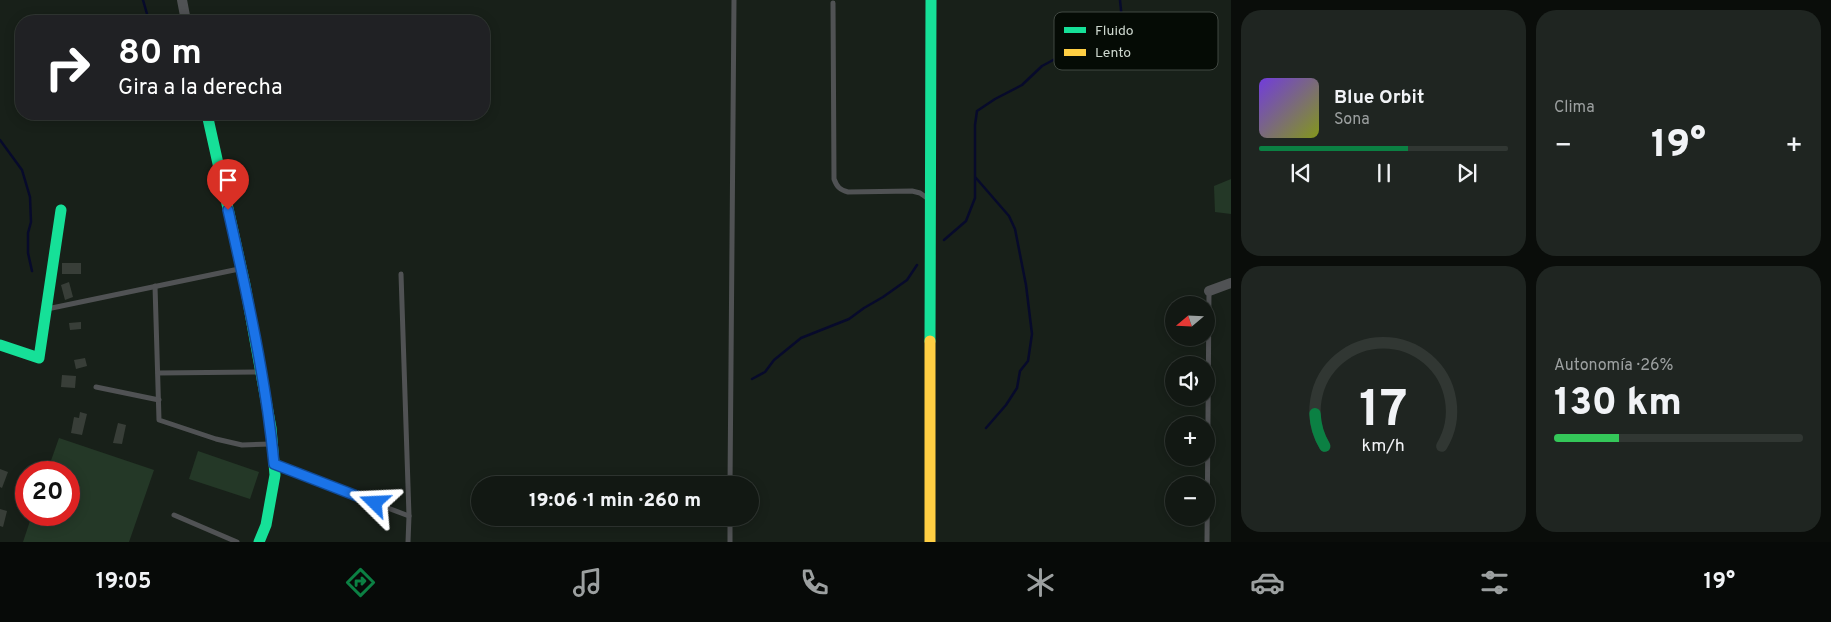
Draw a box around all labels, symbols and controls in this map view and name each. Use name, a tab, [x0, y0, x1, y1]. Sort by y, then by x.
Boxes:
legend	[1054, 12, 1218, 70]
text: Fluido	[1095, 23, 1134, 40]
text: 80 m	[118, 32, 202, 76]
icon: right	[35, 35, 100, 100]
text: Lento	[1095, 45, 1131, 62]
text: Gira a la derecha	[118, 75, 283, 102]
text: Blue Orbit	[1334, 86, 1424, 110]
text: Clima	[1554, 98, 1595, 118]
text: Sona	[1334, 110, 1370, 130]
text: 19°	[1651, 122, 1706, 171]
text: −	[1554, 129, 1572, 165]
text: +	[1785, 129, 1803, 165]
pin	[207, 159, 249, 210]
icon: previous	[1287, 159, 1315, 187]
icon: pause	[1370, 159, 1398, 187]
icon: next	[1453, 159, 1481, 187]
icon: arrive	[214, 166, 242, 194]
north arrow	[1165, 296, 1215, 346]
map controls	[1165, 296, 1215, 526]
button: sound	[1165, 356, 1215, 406]
text: Autonomía · 26%	[1554, 356, 1673, 376]
text: 17	[1359, 379, 1408, 445]
text: 130 km	[1554, 380, 1682, 429]
button: +	[1165, 416, 1215, 466]
text: km/h	[1362, 435, 1405, 458]
speed limit sign: 20	[15, 461, 80, 526]
position arrow	[348, 476, 400, 528]
button: −	[1165, 476, 1215, 526]
text: 19:06 · 1 min · 260 m	[529, 489, 701, 513]
icon: directions	[343, 565, 378, 600]
icon: music	[570, 565, 605, 600]
icon: phone	[797, 565, 832, 600]
icon: climate	[1023, 565, 1058, 600]
icon: car	[1250, 565, 1285, 600]
icon: filters	[1477, 565, 1512, 600]
text: 19:05	[96, 569, 151, 596]
text: 19°	[1704, 569, 1735, 596]

